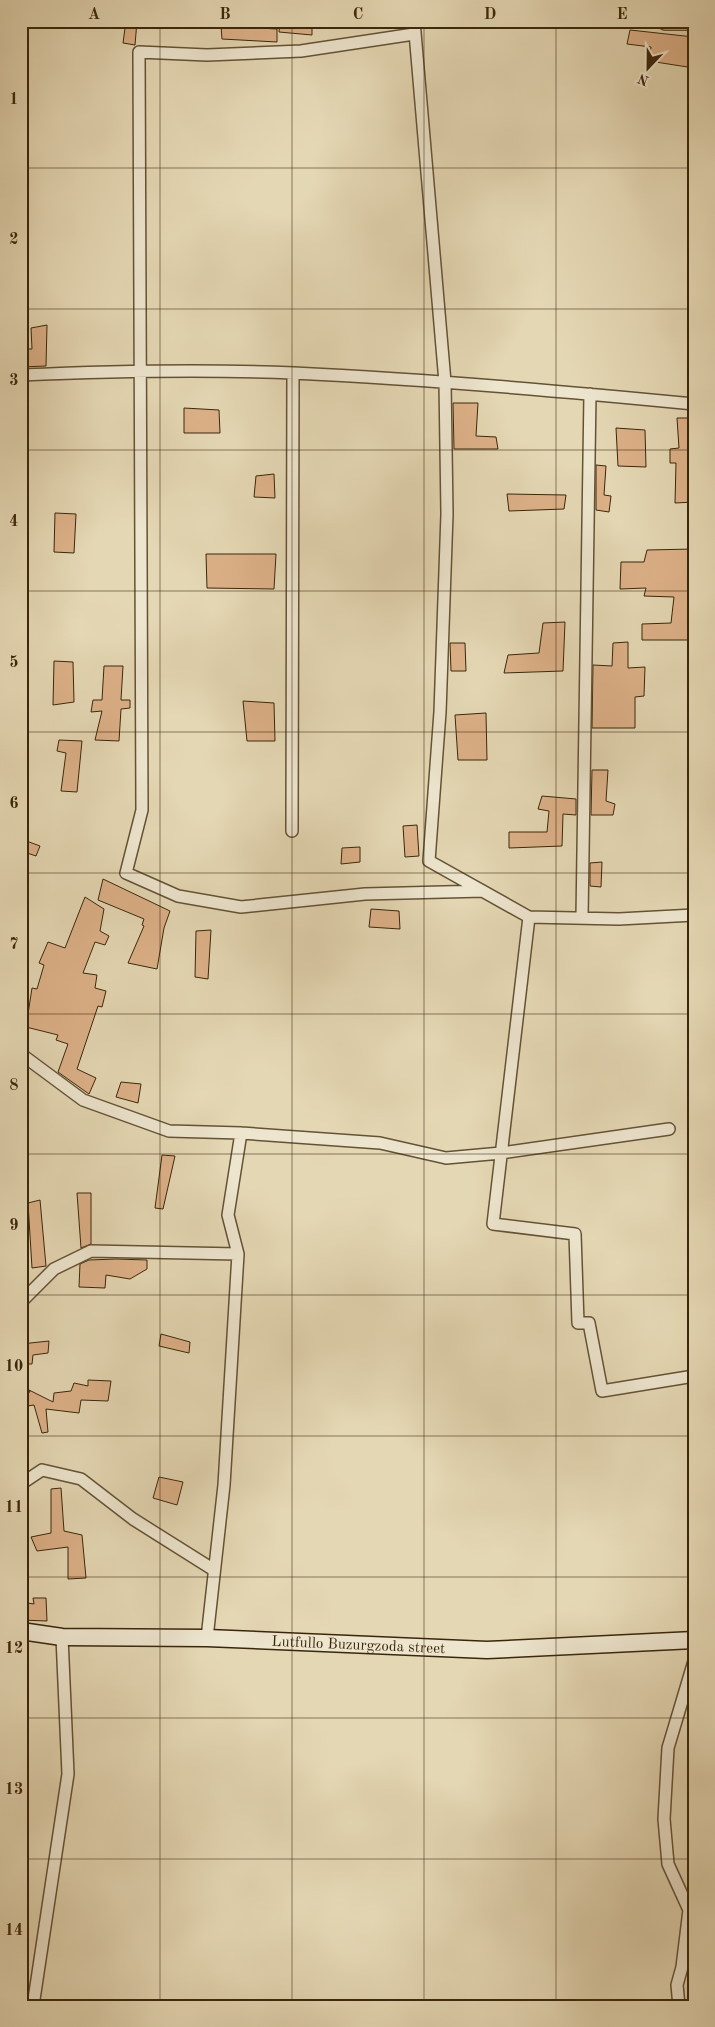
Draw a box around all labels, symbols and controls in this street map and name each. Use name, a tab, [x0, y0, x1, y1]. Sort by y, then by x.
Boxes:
text: A	[88, 7, 100, 23]
text: B	[219, 7, 231, 23]
text: C	[353, 7, 363, 23]
text: D	[484, 7, 496, 23]
text: E	[616, 7, 628, 23]
north arrow	[622, 42, 672, 92]
text: N	[636, 71, 651, 88]
text: 1	[9, 92, 19, 108]
text: 2	[9, 232, 19, 248]
text: 3	[9, 373, 19, 389]
text: 4	[9, 514, 19, 530]
text: 5	[9, 655, 19, 671]
text: 6	[9, 796, 19, 812]
text: 7	[9, 937, 19, 953]
text: 8	[9, 1078, 19, 1094]
text: 9	[9, 1218, 19, 1234]
text: 10	[5, 1359, 23, 1375]
text: 11	[5, 1500, 23, 1516]
street label: Lutfullo Buzurgzoda street	[271, 1635, 446, 1657]
text: 12	[5, 1641, 23, 1657]
text: 13	[5, 1782, 23, 1798]
text: 14	[5, 1923, 23, 1939]

